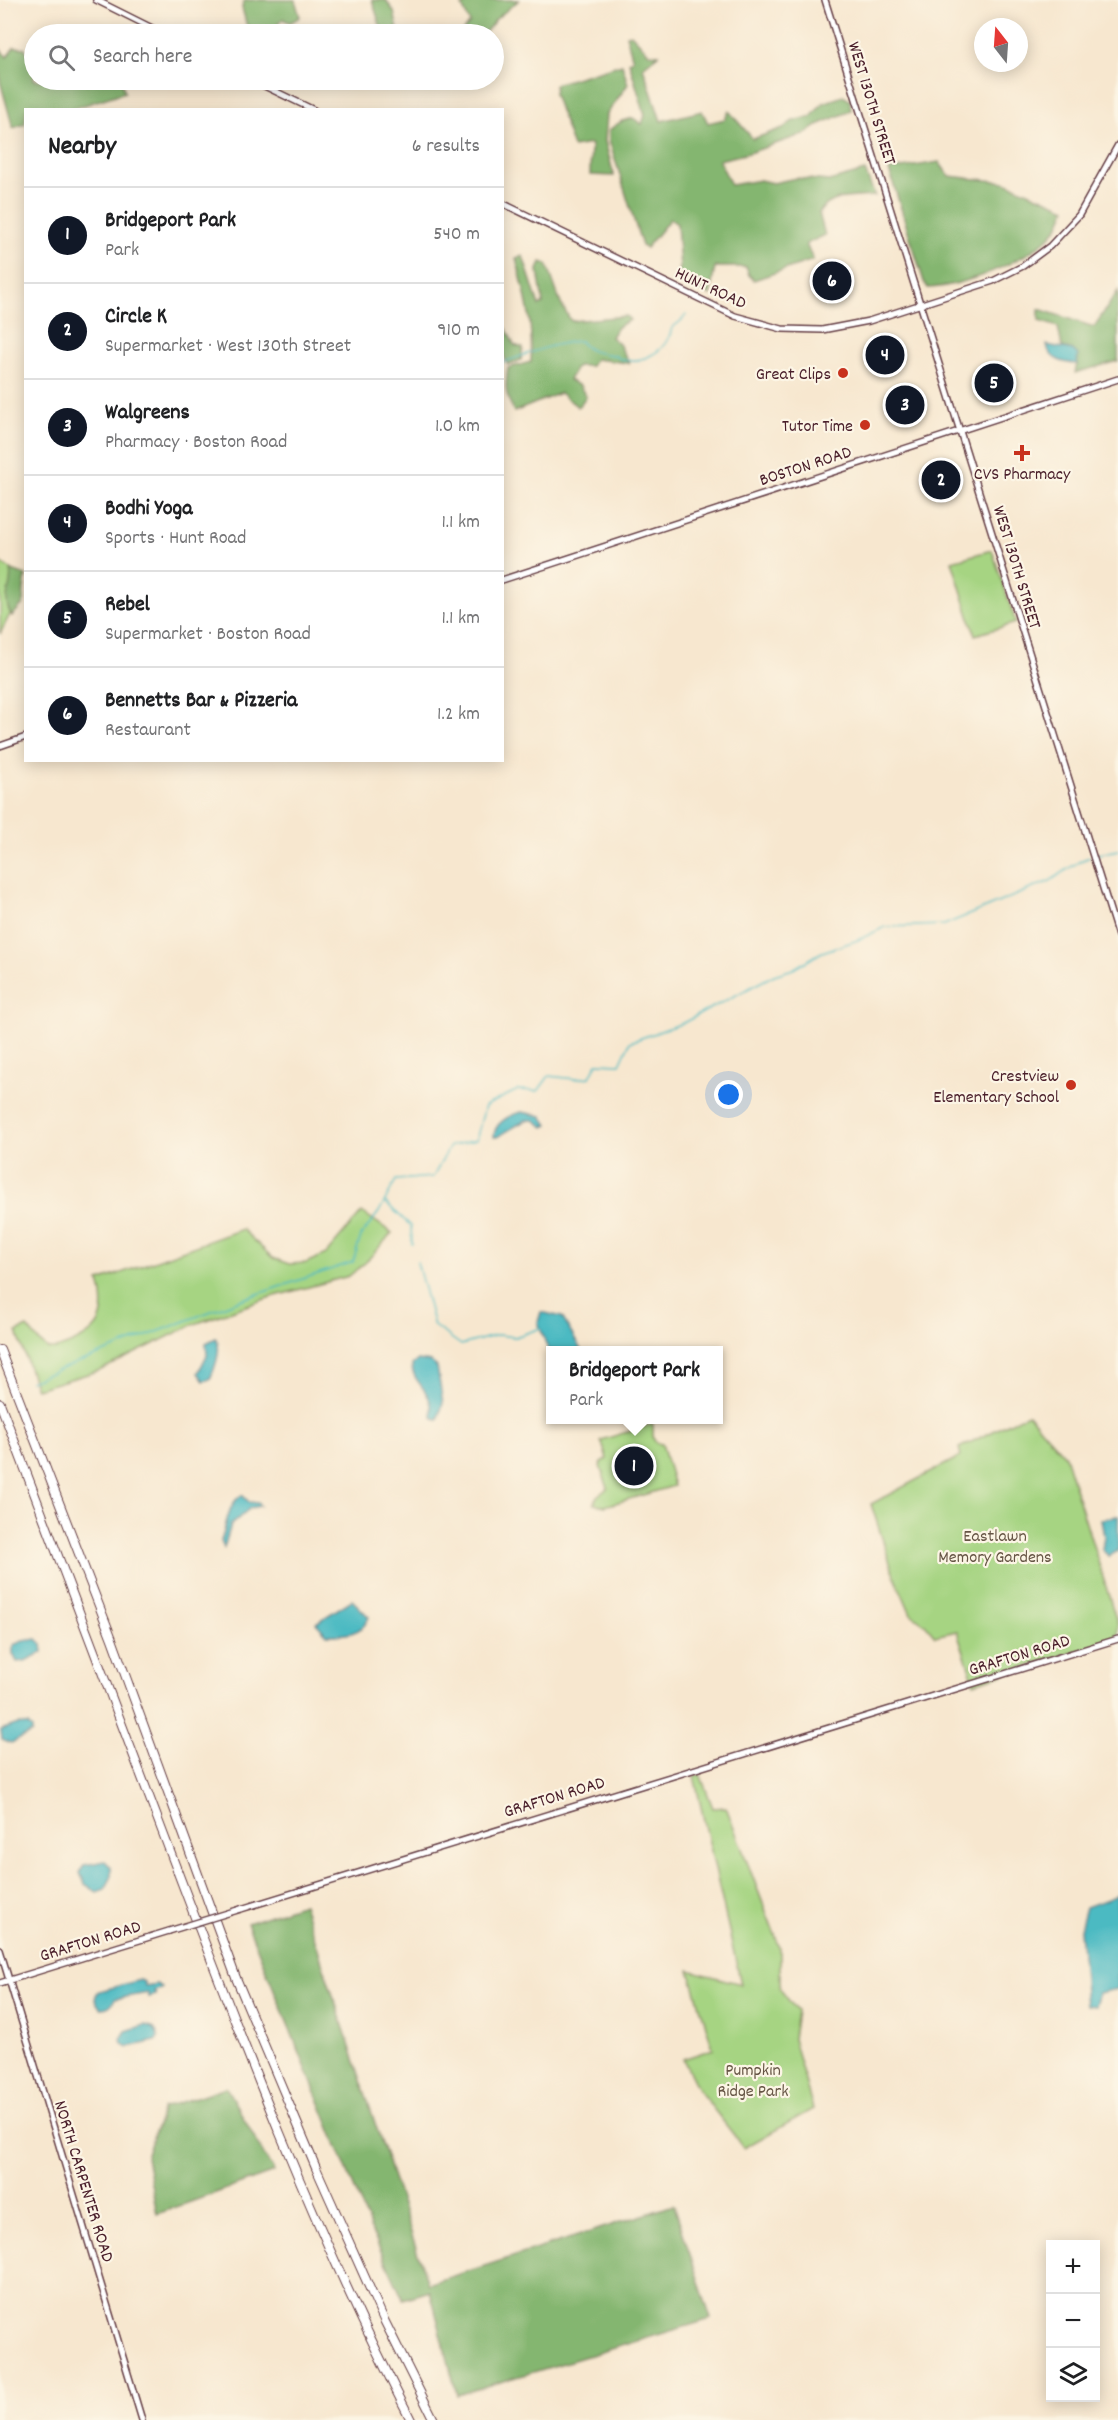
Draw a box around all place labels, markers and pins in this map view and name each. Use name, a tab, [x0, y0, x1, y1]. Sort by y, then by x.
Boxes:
pin: 6	[812, 258, 852, 304]
pin: 4	[866, 332, 904, 378]
pin: 5	[974, 360, 1014, 406]
place label: Great Clips	[756, 363, 831, 388]
marker: Great Clips	[836, 366, 850, 380]
pin: 3	[886, 382, 924, 428]
place label: Tutor Time	[782, 415, 853, 440]
marker: Tutor Time	[858, 418, 872, 432]
marker: CVS Pharmacy	[1015, 446, 1029, 460]
pin: 2	[922, 458, 960, 502]
place label: CVS Pharmacy	[974, 463, 1071, 488]
place label: Crestview Elementary School	[933, 1065, 1060, 1111]
marker: Crestview Elementary School	[1064, 1078, 1078, 1092]
pin: 1	[614, 1444, 654, 1488]

